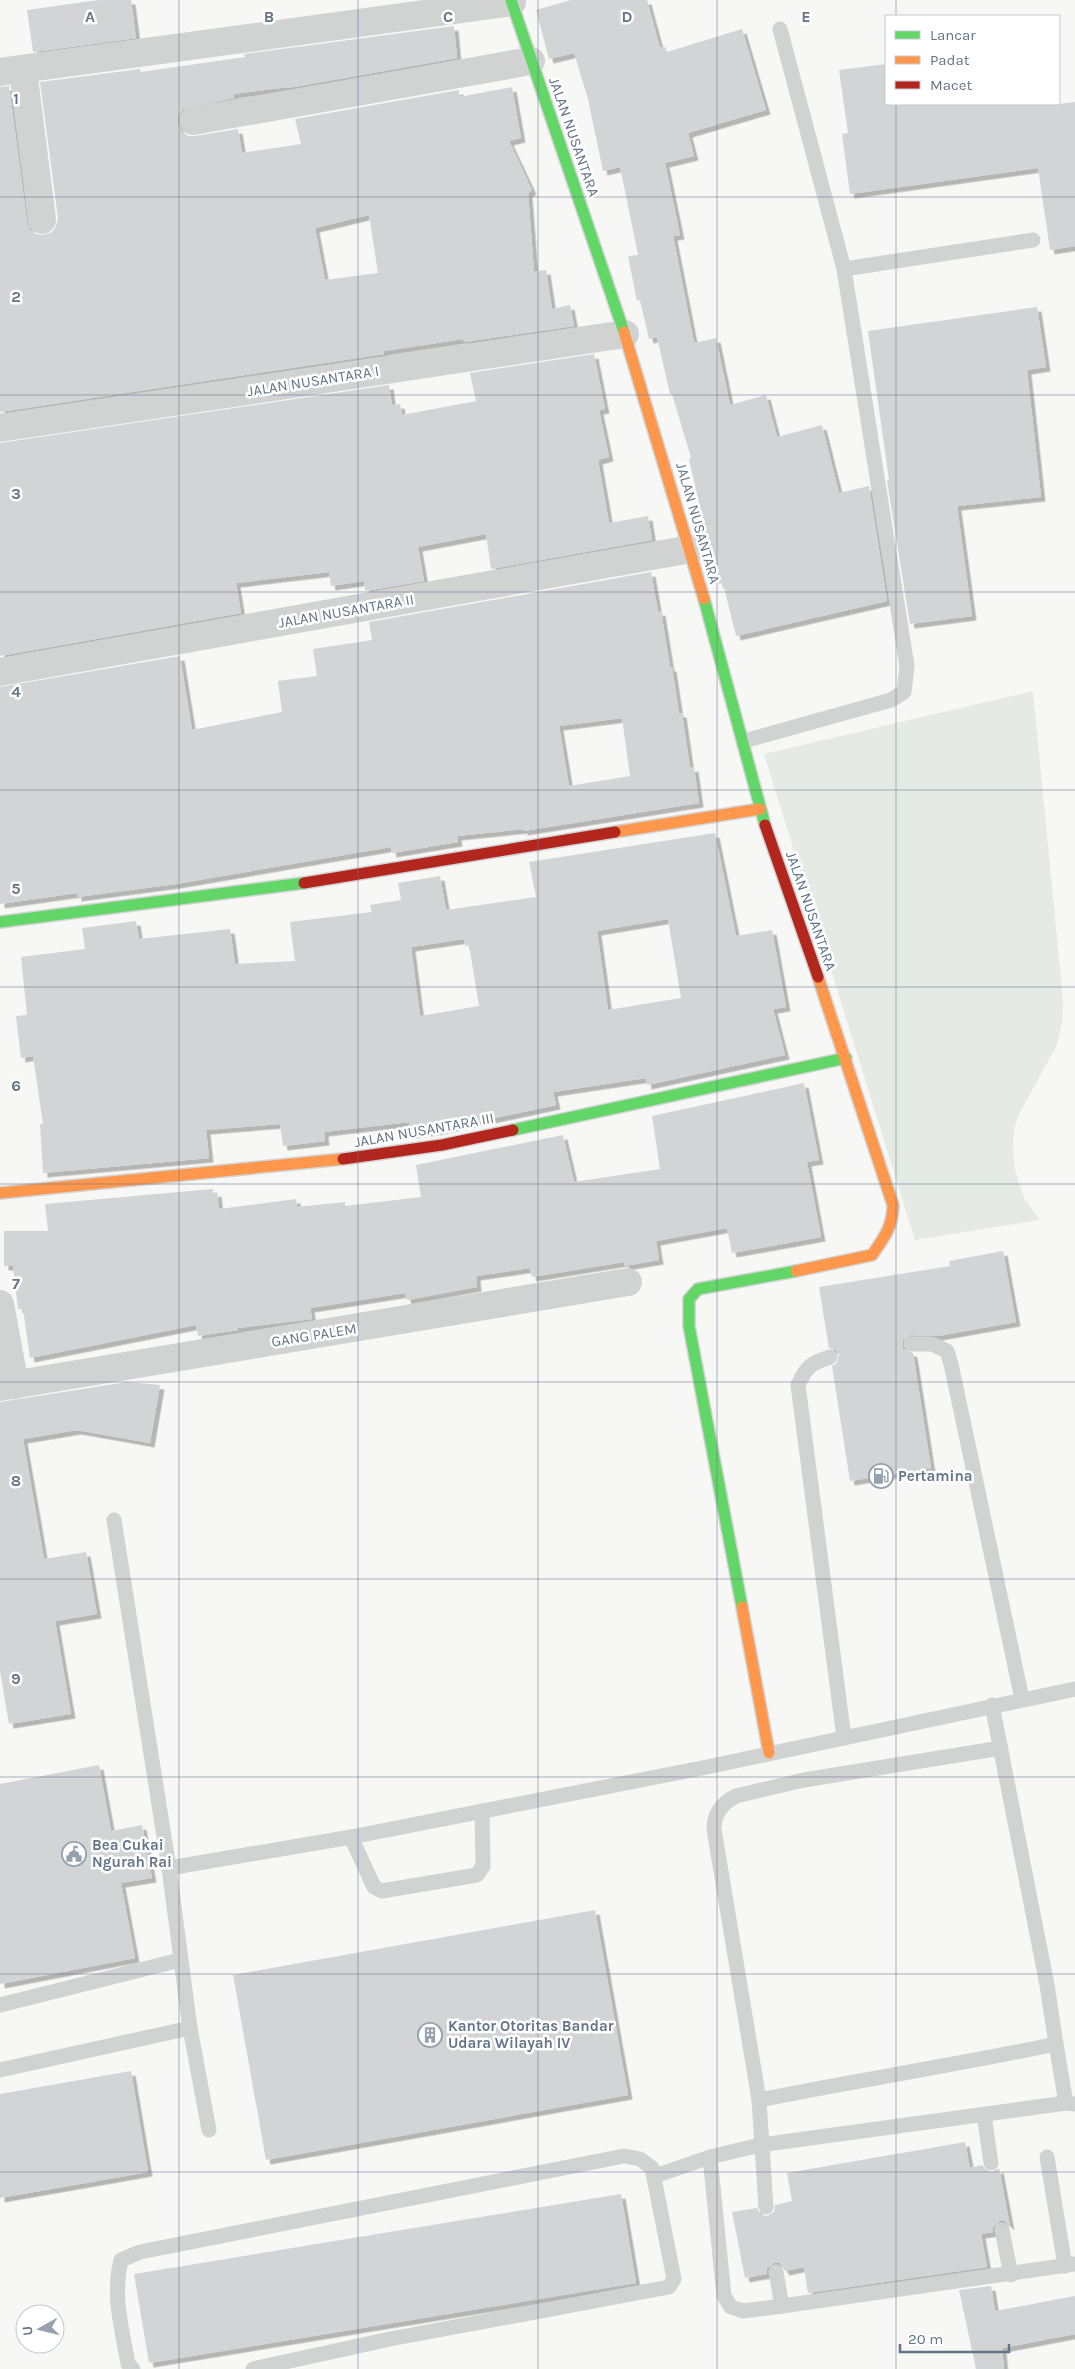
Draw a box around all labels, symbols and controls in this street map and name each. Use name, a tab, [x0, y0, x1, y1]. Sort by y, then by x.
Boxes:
text: A	[85, 7, 95, 26]
text: B	[264, 7, 274, 26]
text: C	[443, 7, 453, 26]
text: D	[622, 7, 633, 26]
text: E	[801, 7, 811, 26]
legend	[885, 15, 1060, 105]
text: Lancar	[930, 26, 976, 44]
text: Padat	[930, 51, 970, 69]
street label: JALAN NUSANTARA	[545, 75, 603, 200]
text: Macet	[930, 76, 972, 94]
text: 1	[13, 89, 19, 108]
text: 2	[11, 287, 21, 306]
street label: JALAN NUSANTARA I	[246, 362, 380, 400]
street label: JALAN NUSANTARA	[672, 460, 724, 586]
text: 3	[11, 484, 21, 503]
street label: JALAN NUSANTARA II	[277, 590, 415, 632]
text: 4	[11, 682, 21, 701]
street label: JALAN NUSANTARA	[782, 849, 840, 974]
text: 5	[11, 879, 21, 898]
text: 6	[11, 1076, 21, 1095]
street label: JALAN NUSANTARA III	[353, 1109, 495, 1151]
text: 7	[12, 1274, 20, 1293]
street label: GANG PALEM	[270, 1319, 358, 1351]
fuel station icon: Pertamina	[868, 1463, 894, 1489]
place label: Pertamina	[898, 1467, 973, 1485]
text: 8	[11, 1471, 21, 1490]
text: 9	[11, 1669, 21, 1688]
place label: Bea Cukai Ngurah Rai	[92, 1836, 172, 1871]
public building icon: Bea Cukai Ngurah Rai	[61, 1841, 87, 1867]
place label: Kantor Otoritas Bandar Udara Wilayah IV	[448, 2017, 614, 2052]
building icon: Kantor Otoritas Bandar Udara Wilayah IV	[417, 2022, 443, 2048]
north arrow	[15, 2304, 65, 2354]
scale bar	[900, 2322, 1009, 2354]
text: U	[19, 2325, 37, 2337]
text: 20 m	[908, 2330, 943, 2348]

